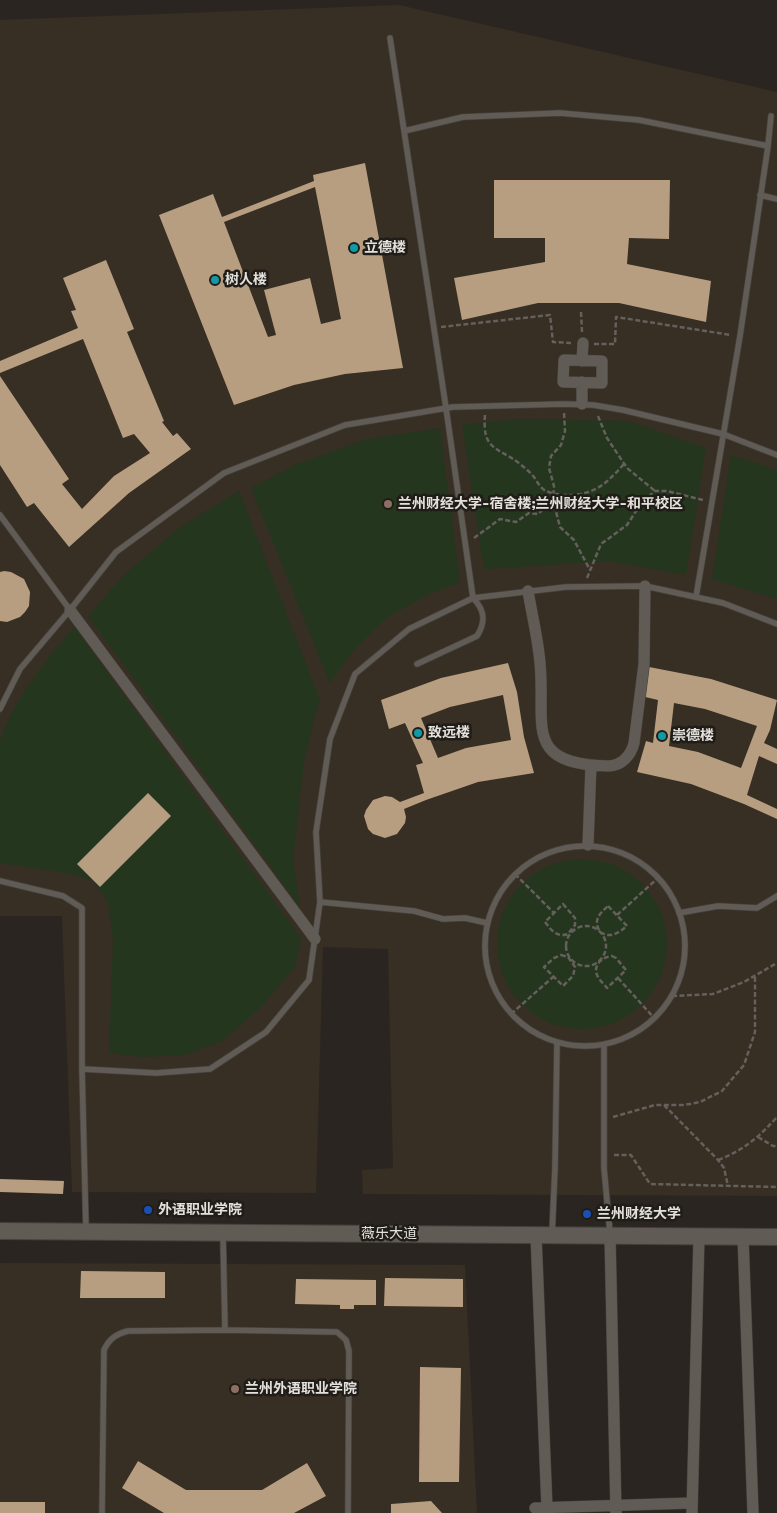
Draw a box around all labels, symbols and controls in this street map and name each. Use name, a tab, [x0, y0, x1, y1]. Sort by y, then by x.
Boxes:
place label: 立德楼	[364, 240, 406, 256]
marker: 立德楼	[348, 242, 360, 254]
place label: 树人楼	[225, 272, 267, 288]
marker: 树人楼	[209, 274, 221, 286]
place label: 兰州财经大学-宿舍楼;兰州财经大学-和平校区	[398, 496, 683, 512]
marker: 兰州财经大学-宿舍楼;兰州财经大学-和平校区	[382, 498, 394, 510]
place label: 致远楼	[428, 725, 470, 741]
marker: 致远楼	[412, 727, 424, 739]
place label: 崇德楼	[672, 728, 714, 744]
marker: 崇德楼	[656, 730, 668, 742]
place label: 外语职业学院	[158, 1202, 242, 1218]
marker: 外语职业学院	[142, 1204, 154, 1216]
place label: 兰州财经大学	[597, 1206, 681, 1222]
marker: 兰州财经大学	[581, 1208, 593, 1220]
street label: 薇乐大道	[361, 1226, 417, 1242]
place label: 兰州外语职业学院	[245, 1381, 357, 1397]
marker: 兰州外语职业学院	[229, 1383, 241, 1395]

